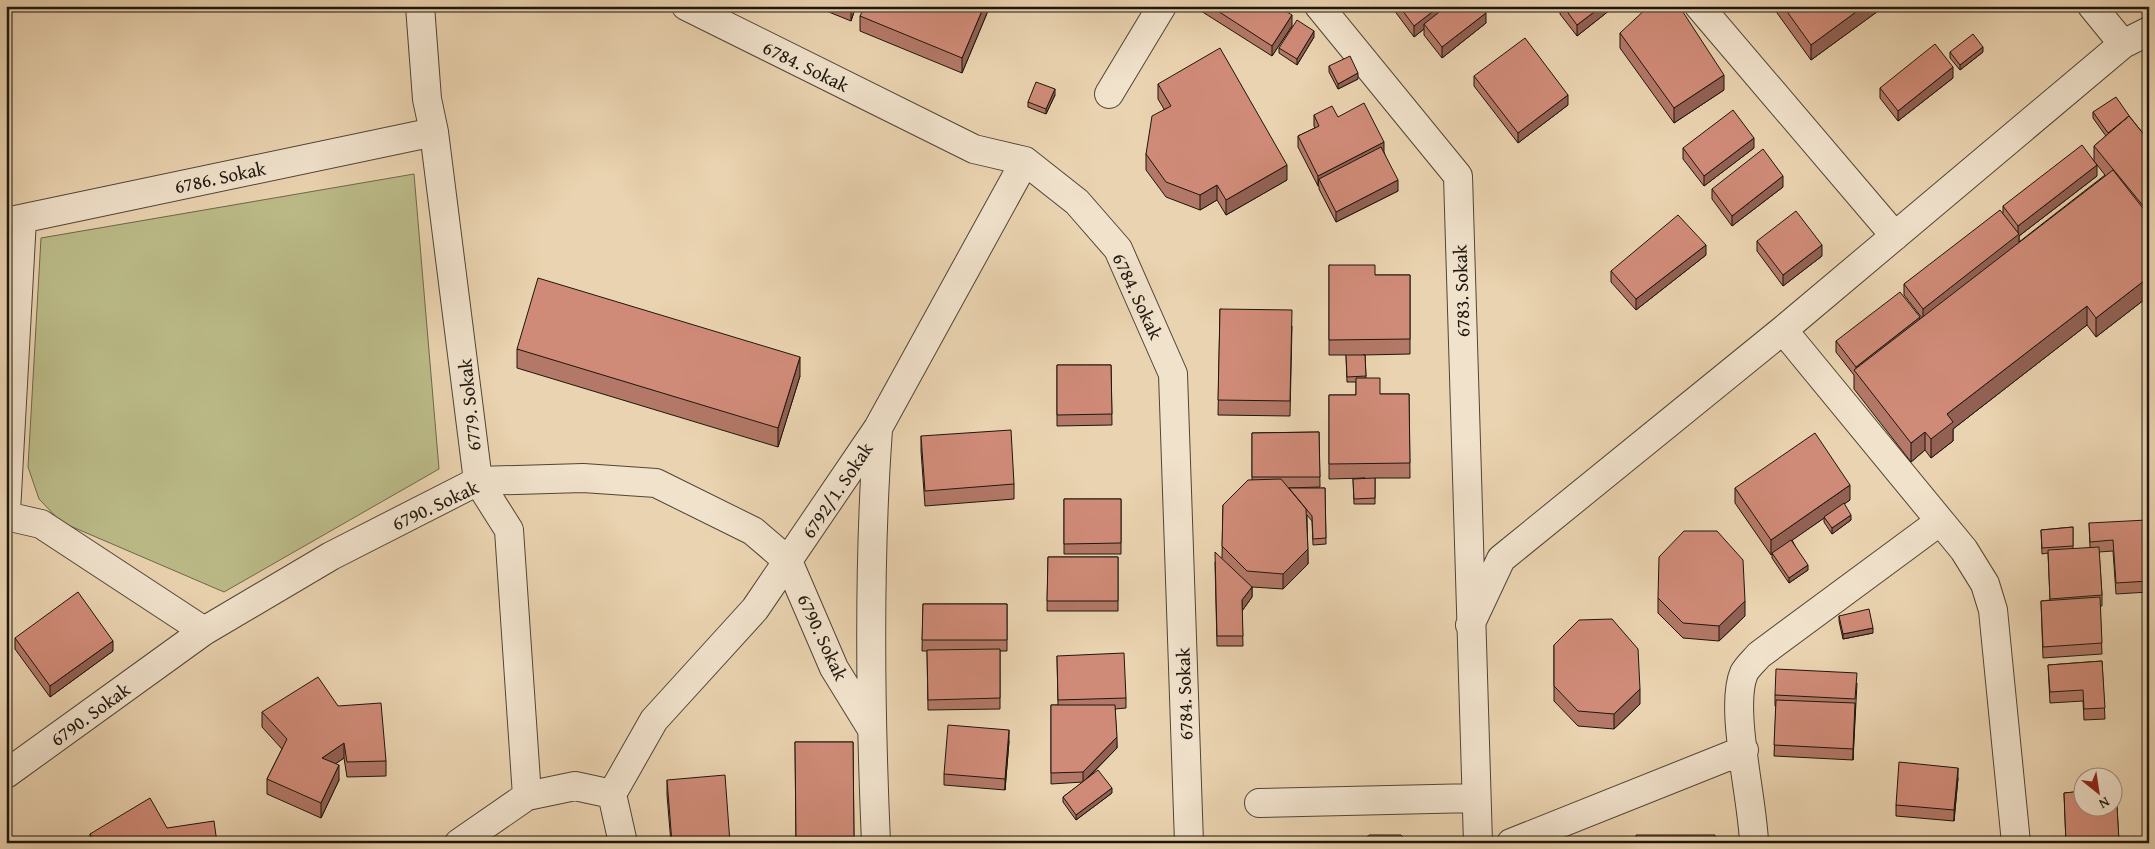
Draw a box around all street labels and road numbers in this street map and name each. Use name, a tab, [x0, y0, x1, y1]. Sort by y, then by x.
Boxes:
street label: 6784. Sokak	[758, 33, 854, 99]
street label: 6786. Sokak	[172, 154, 269, 200]
street label: 6783. Sokak	[1445, 244, 1477, 338]
street label: 6784. Sokak	[1106, 248, 1170, 344]
street label: 6779. Sokak	[450, 357, 488, 453]
street label: 6792/1. Sokak	[794, 436, 880, 544]
street label: 6790. Sokak	[387, 473, 483, 537]
street label: 6790. Sokak	[791, 589, 855, 685]
street label: 6784. Sokak	[1168, 647, 1200, 741]
street label: 6790. Sokak	[44, 675, 136, 753]

